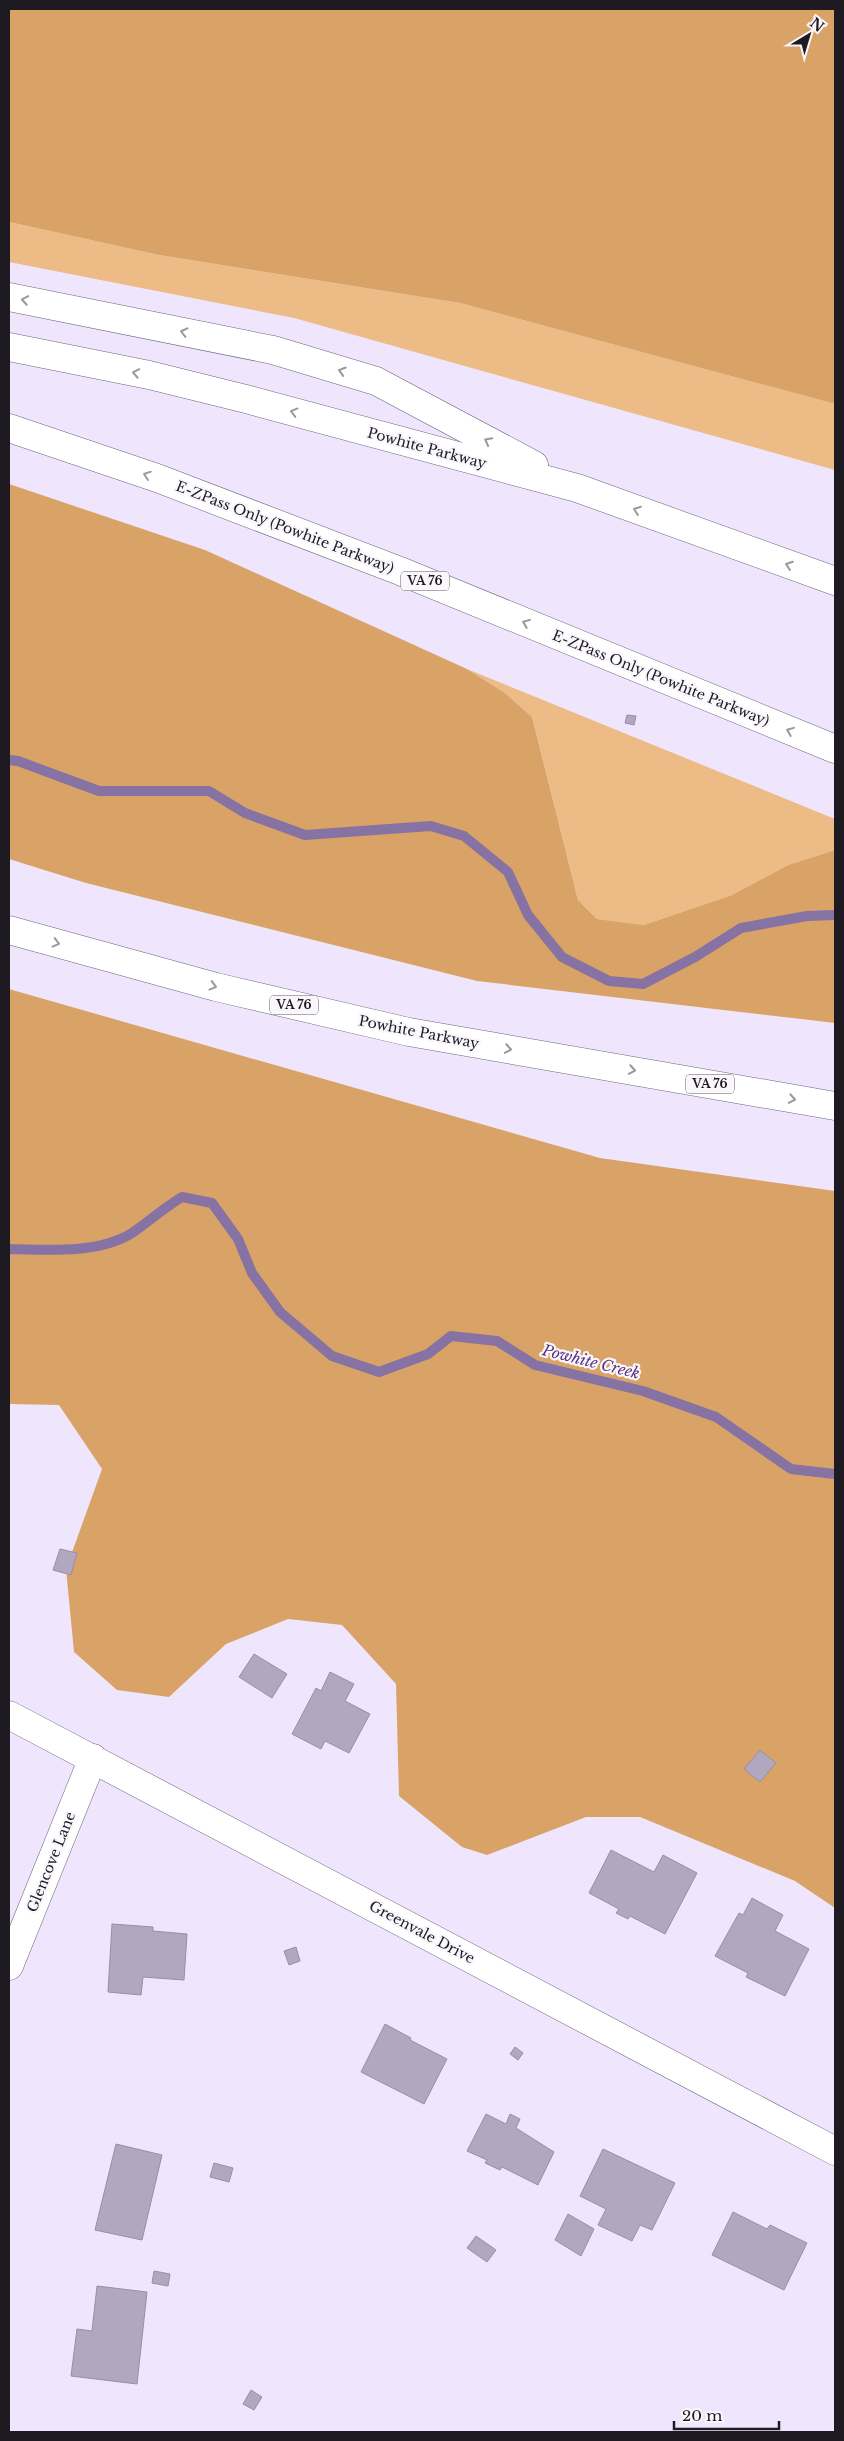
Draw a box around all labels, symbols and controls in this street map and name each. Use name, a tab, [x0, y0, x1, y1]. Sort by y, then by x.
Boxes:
north arrow	[784, 10, 834, 60]
text: N	[806, 14, 828, 36]
one-way arrow	[21, 295, 29, 305]
one-way arrow	[181, 327, 189, 337]
one-way arrow	[338, 366, 346, 376]
one-way arrow	[132, 368, 140, 378]
one-way arrow	[289, 407, 298, 418]
street label: Powhite Parkway	[366, 423, 488, 473]
one-way arrow	[484, 437, 493, 447]
one-way arrow	[143, 470, 151, 480]
street label: E-ZPass Only (Powhite Parkway)	[173, 477, 397, 577]
one-way arrow	[633, 505, 641, 515]
one-way arrow	[786, 561, 794, 571]
road number: VA 76	[401, 572, 449, 590]
one-way arrow	[522, 618, 531, 629]
street label: E-ZPass Only (Powhite Parkway)	[550, 626, 772, 730]
one-way arrow	[786, 726, 795, 737]
one-way arrow	[51, 938, 59, 948]
one-way arrow	[208, 980, 217, 991]
road number: VA 76	[270, 996, 318, 1014]
street label: Powhite Parkway	[357, 1011, 481, 1053]
one-way arrow	[504, 1044, 513, 1054]
one-way arrow	[627, 1065, 636, 1075]
road number: VA 76	[686, 1074, 734, 1094]
one-way arrow	[787, 1093, 796, 1103]
water label: Powhite Creek	[540, 1340, 642, 1383]
street label: Glencove Lane	[23, 1809, 79, 1915]
street label: Greenvale Drive	[366, 1897, 478, 1967]
scale bar	[674, 2398, 779, 2430]
text: 20 m	[682, 2406, 722, 2425]

